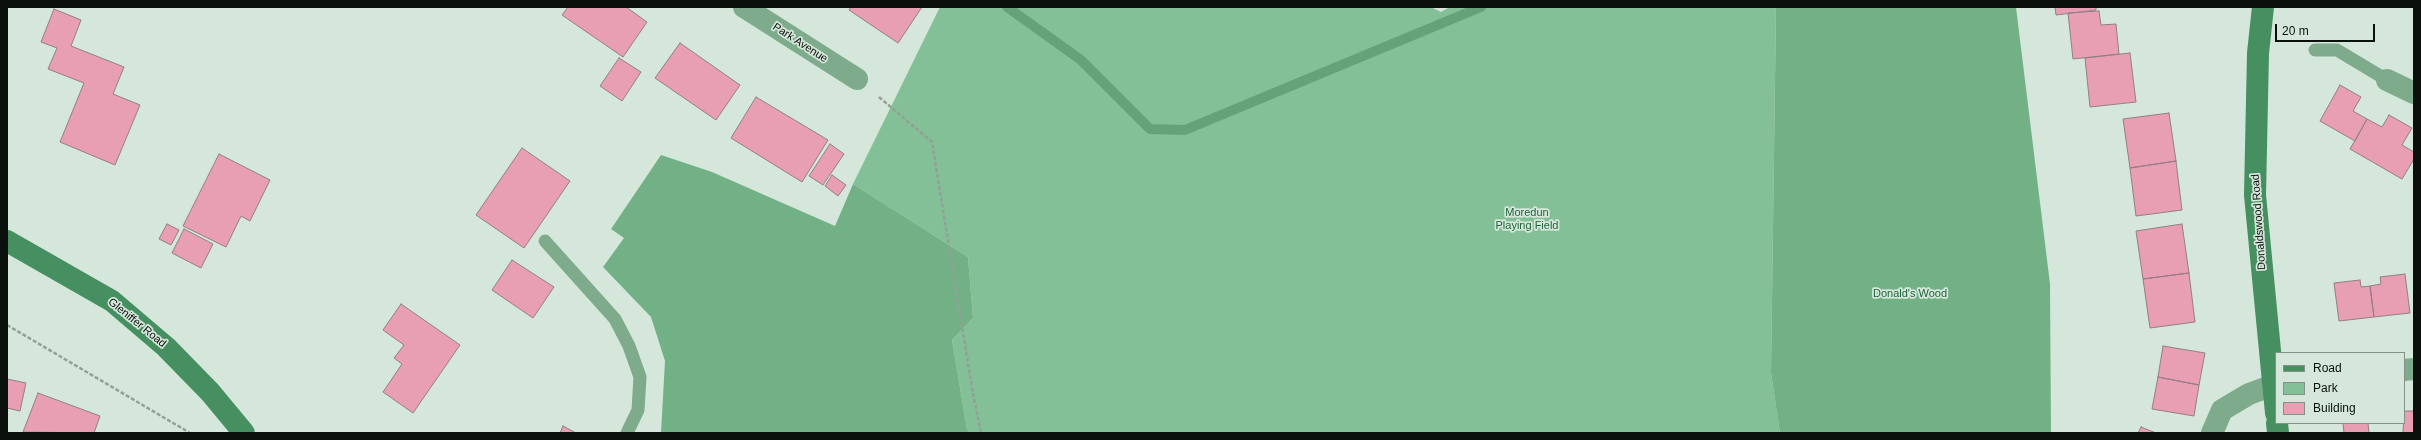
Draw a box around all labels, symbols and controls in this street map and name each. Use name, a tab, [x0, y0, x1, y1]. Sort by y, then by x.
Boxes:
scale bar	[2277, 16, 2377, 42]
street label: Park Avenue	[770, 20, 830, 66]
text: 20 m	[2282, 24, 2309, 38]
street label: Donaldswood Road	[2249, 174, 2269, 270]
park label: Moredun Playing Field	[1496, 206, 1558, 232]
park label: Donald's Wood	[1873, 287, 1947, 301]
street label: Gleniffer Road	[105, 296, 169, 350]
legend	[2275, 352, 2405, 424]
text: Road	[2313, 361, 2342, 375]
text: Park	[2313, 381, 2338, 395]
text: Building	[2313, 401, 2356, 415]

